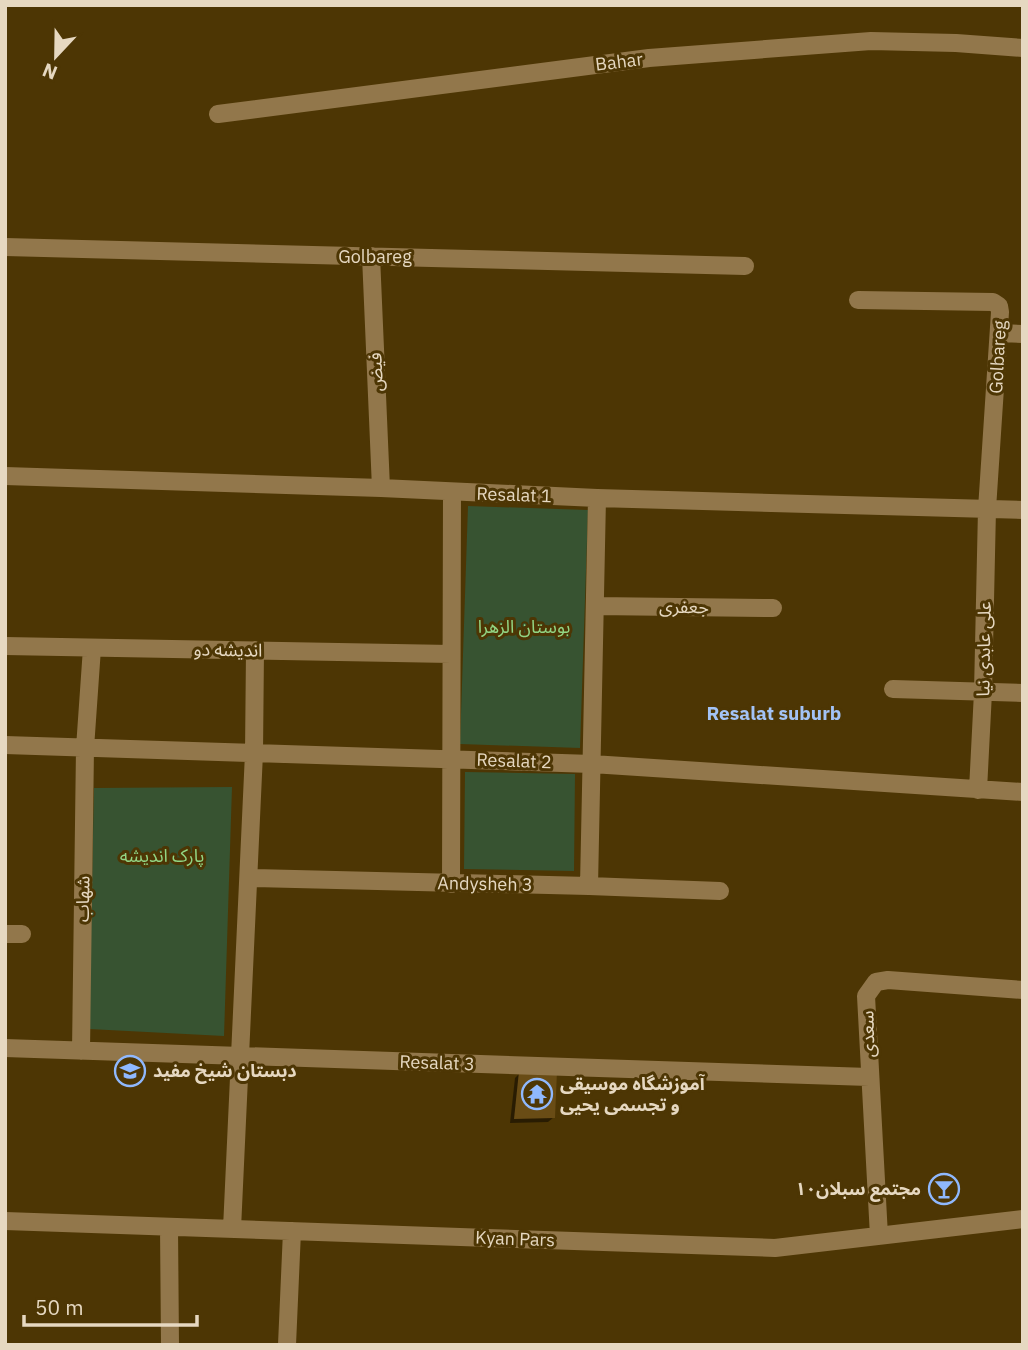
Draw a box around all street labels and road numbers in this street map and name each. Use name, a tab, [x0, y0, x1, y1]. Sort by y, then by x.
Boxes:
street label: Bahar	[594, 47, 644, 76]
street label: Golbareg	[338, 245, 412, 268]
street label: Golbareg	[984, 319, 1011, 394]
street label: فیض	[363, 352, 388, 392]
street label: Resalat 1	[476, 482, 552, 507]
street label: جعفری	[659, 595, 709, 618]
street label: علی عابدی نیا	[971, 601, 996, 697]
street label: اندیشه دو	[193, 637, 263, 662]
street label: Resalat 2	[476, 748, 552, 773]
street label: Andysheh 3	[437, 871, 533, 896]
street label: شهاب	[71, 876, 94, 922]
street label: سعدی	[855, 1010, 880, 1058]
street label: Resalat 3	[399, 1050, 475, 1075]
street label: Kyan Pars	[475, 1226, 555, 1251]

